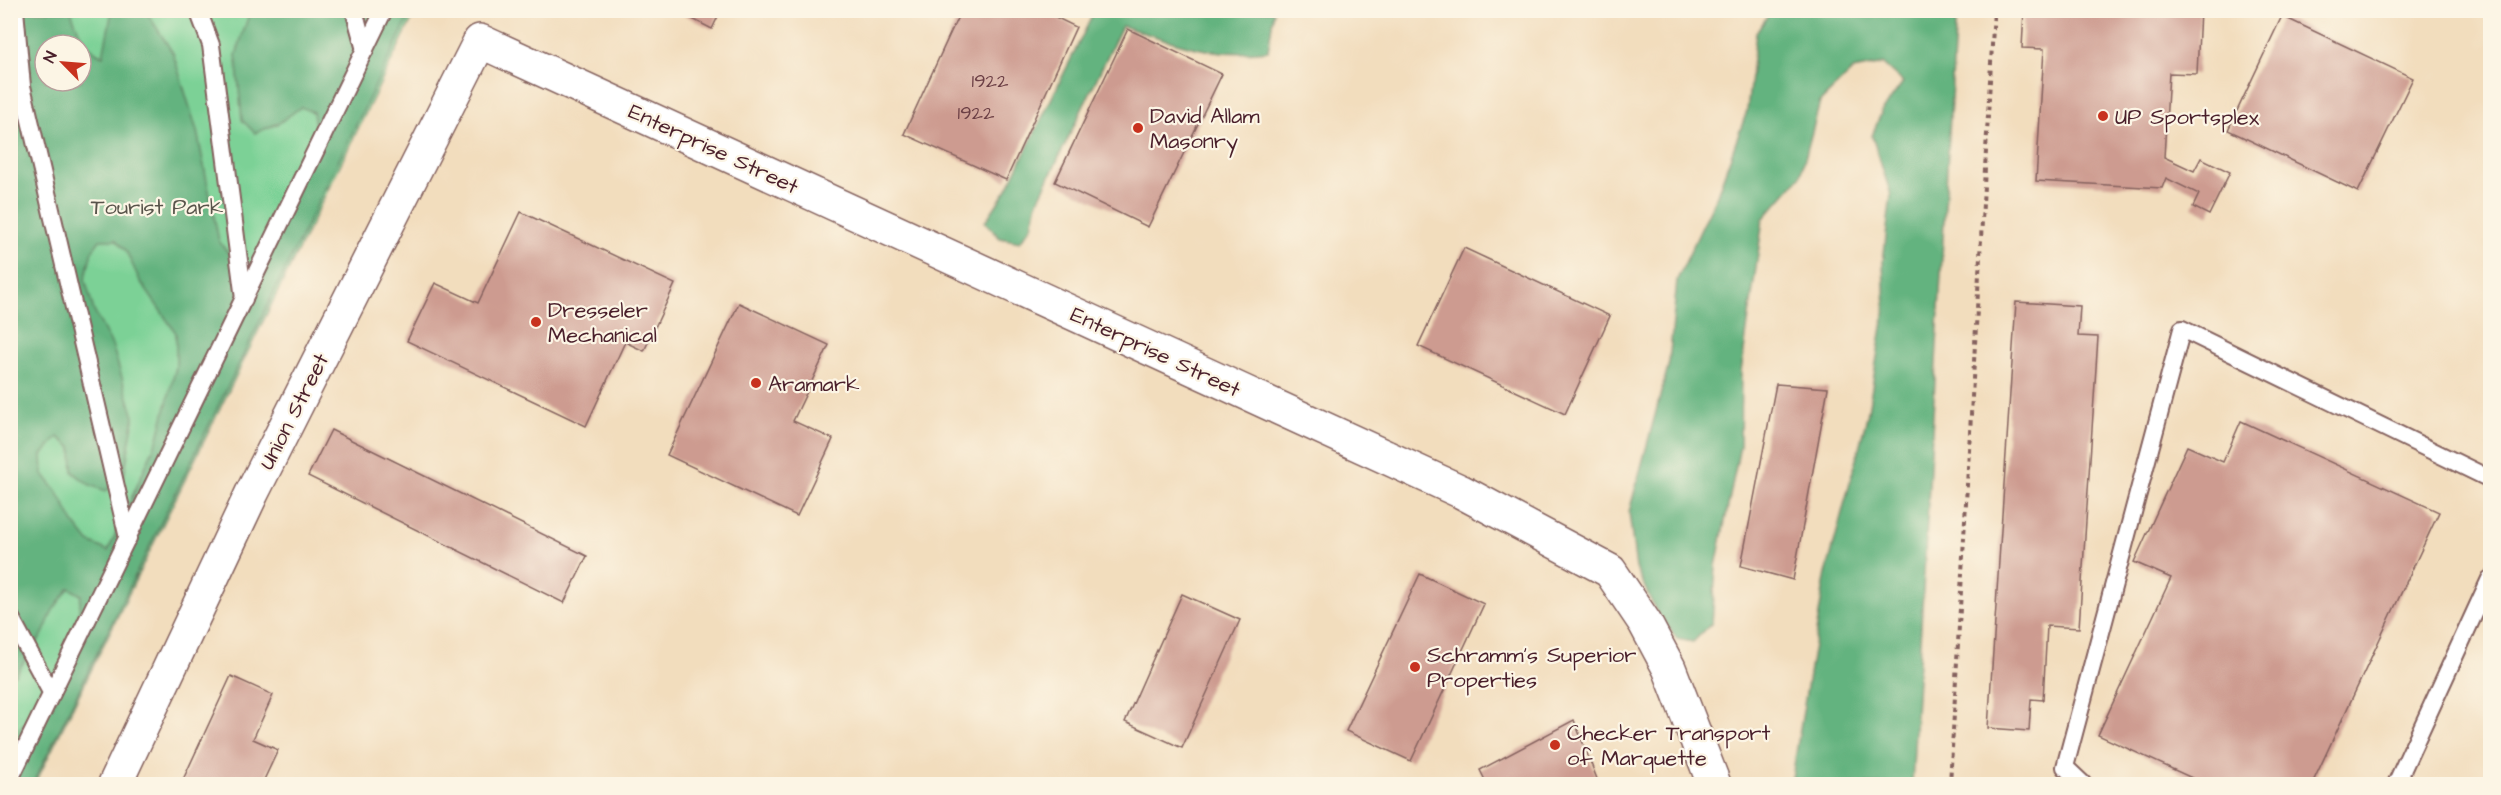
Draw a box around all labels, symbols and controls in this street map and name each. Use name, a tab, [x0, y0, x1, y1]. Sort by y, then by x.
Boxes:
north arrow	[33, 33, 93, 93]
text: N	[38, 48, 62, 66]
house number: 1922	[972, 67, 1009, 95]
street label: Enterprise Street	[623, 96, 804, 202]
house number: 1922	[958, 99, 995, 127]
place label: David Allam Masonry	[1150, 101, 1260, 158]
place label: UP Sportsplex	[2115, 102, 2260, 133]
marker: UP Sportsplex	[2096, 109, 2110, 123]
marker: David Allam Masonry	[1131, 121, 1145, 135]
park label: Tourist Park	[91, 192, 224, 223]
place label: Dresseler Mechanical	[548, 295, 657, 351]
street label: Enterprise Street	[1065, 299, 1246, 405]
marker: Dresseler Mechanical	[529, 315, 543, 329]
street label: Union Street	[252, 348, 337, 475]
place label: Aramark	[768, 369, 860, 400]
marker: Aramark	[749, 376, 763, 390]
place label: Schramm's Superior Properties	[1427, 640, 1636, 696]
marker: Schramm's Superior Properties	[1408, 660, 1422, 674]
place label: Checker Transport of Marquette	[1567, 718, 1770, 774]
marker: Checker Transport of Marquette	[1548, 738, 1562, 752]

